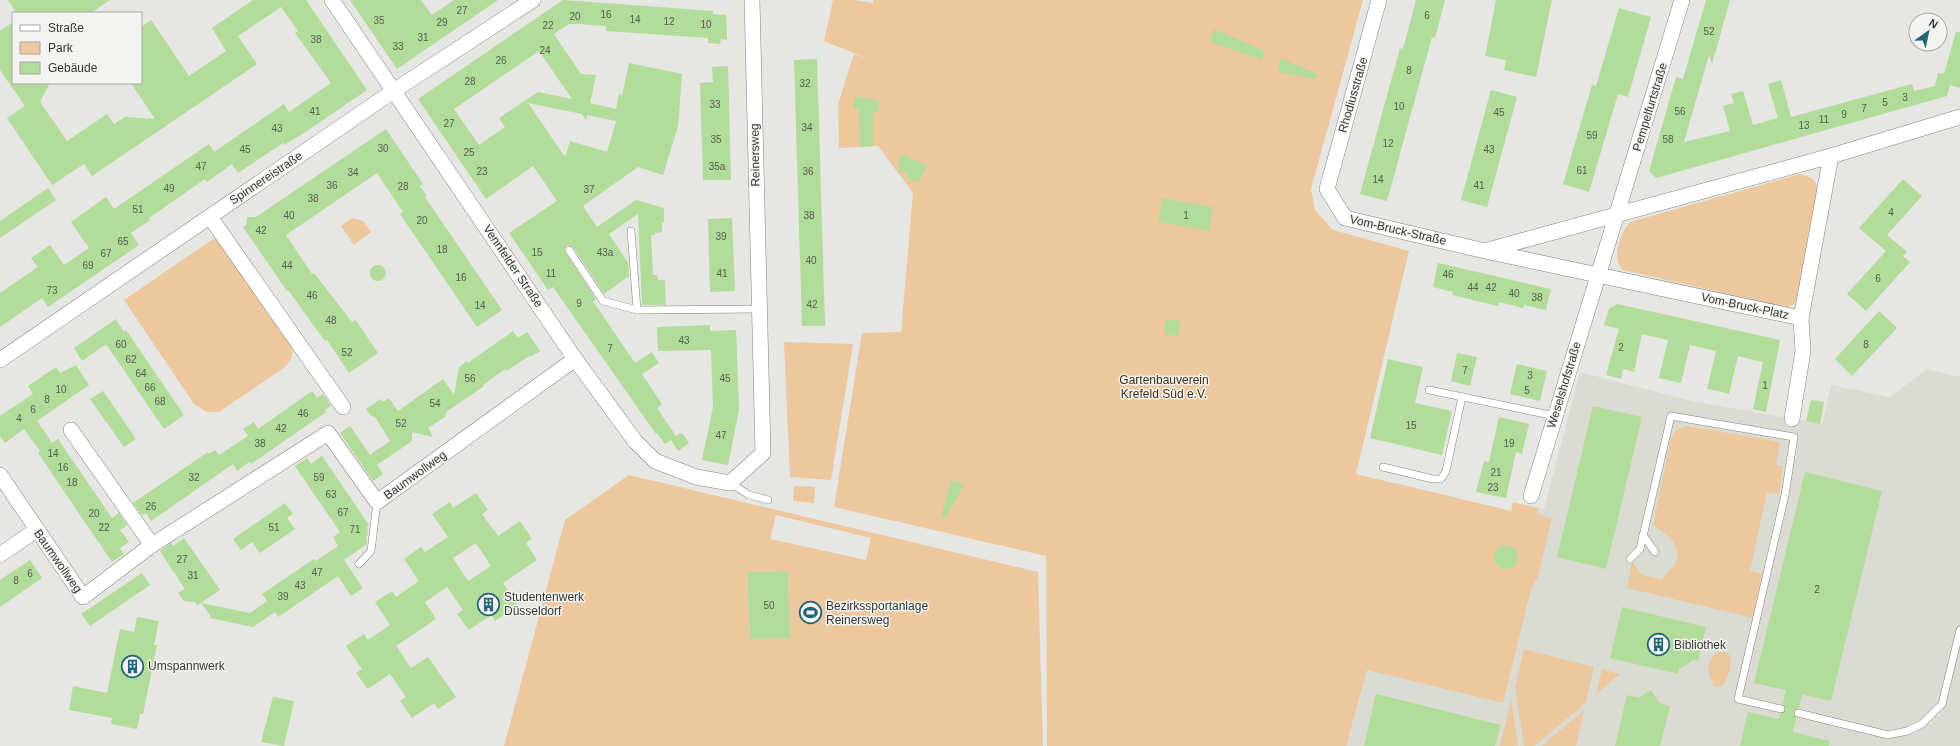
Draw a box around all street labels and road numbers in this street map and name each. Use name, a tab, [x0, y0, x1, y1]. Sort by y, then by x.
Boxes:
street label: Rhodiusstraße	[1336, 55, 1371, 134]
street label: Pempelfurtstraße	[1630, 61, 1670, 153]
street label: Reinersweg	[747, 123, 763, 187]
street label: Spinnereistraße	[227, 148, 305, 207]
street label: Vom-Bruck-Straße	[1348, 212, 1448, 248]
street label: Vennfelder Straße	[480, 222, 546, 310]
street label: Vom-Bruck-Platz	[1700, 290, 1790, 322]
street label: Weselshofstraße	[1544, 340, 1584, 430]
street label: Baumwollweg	[381, 448, 449, 502]
street label: Baumwollweg	[31, 527, 85, 595]

